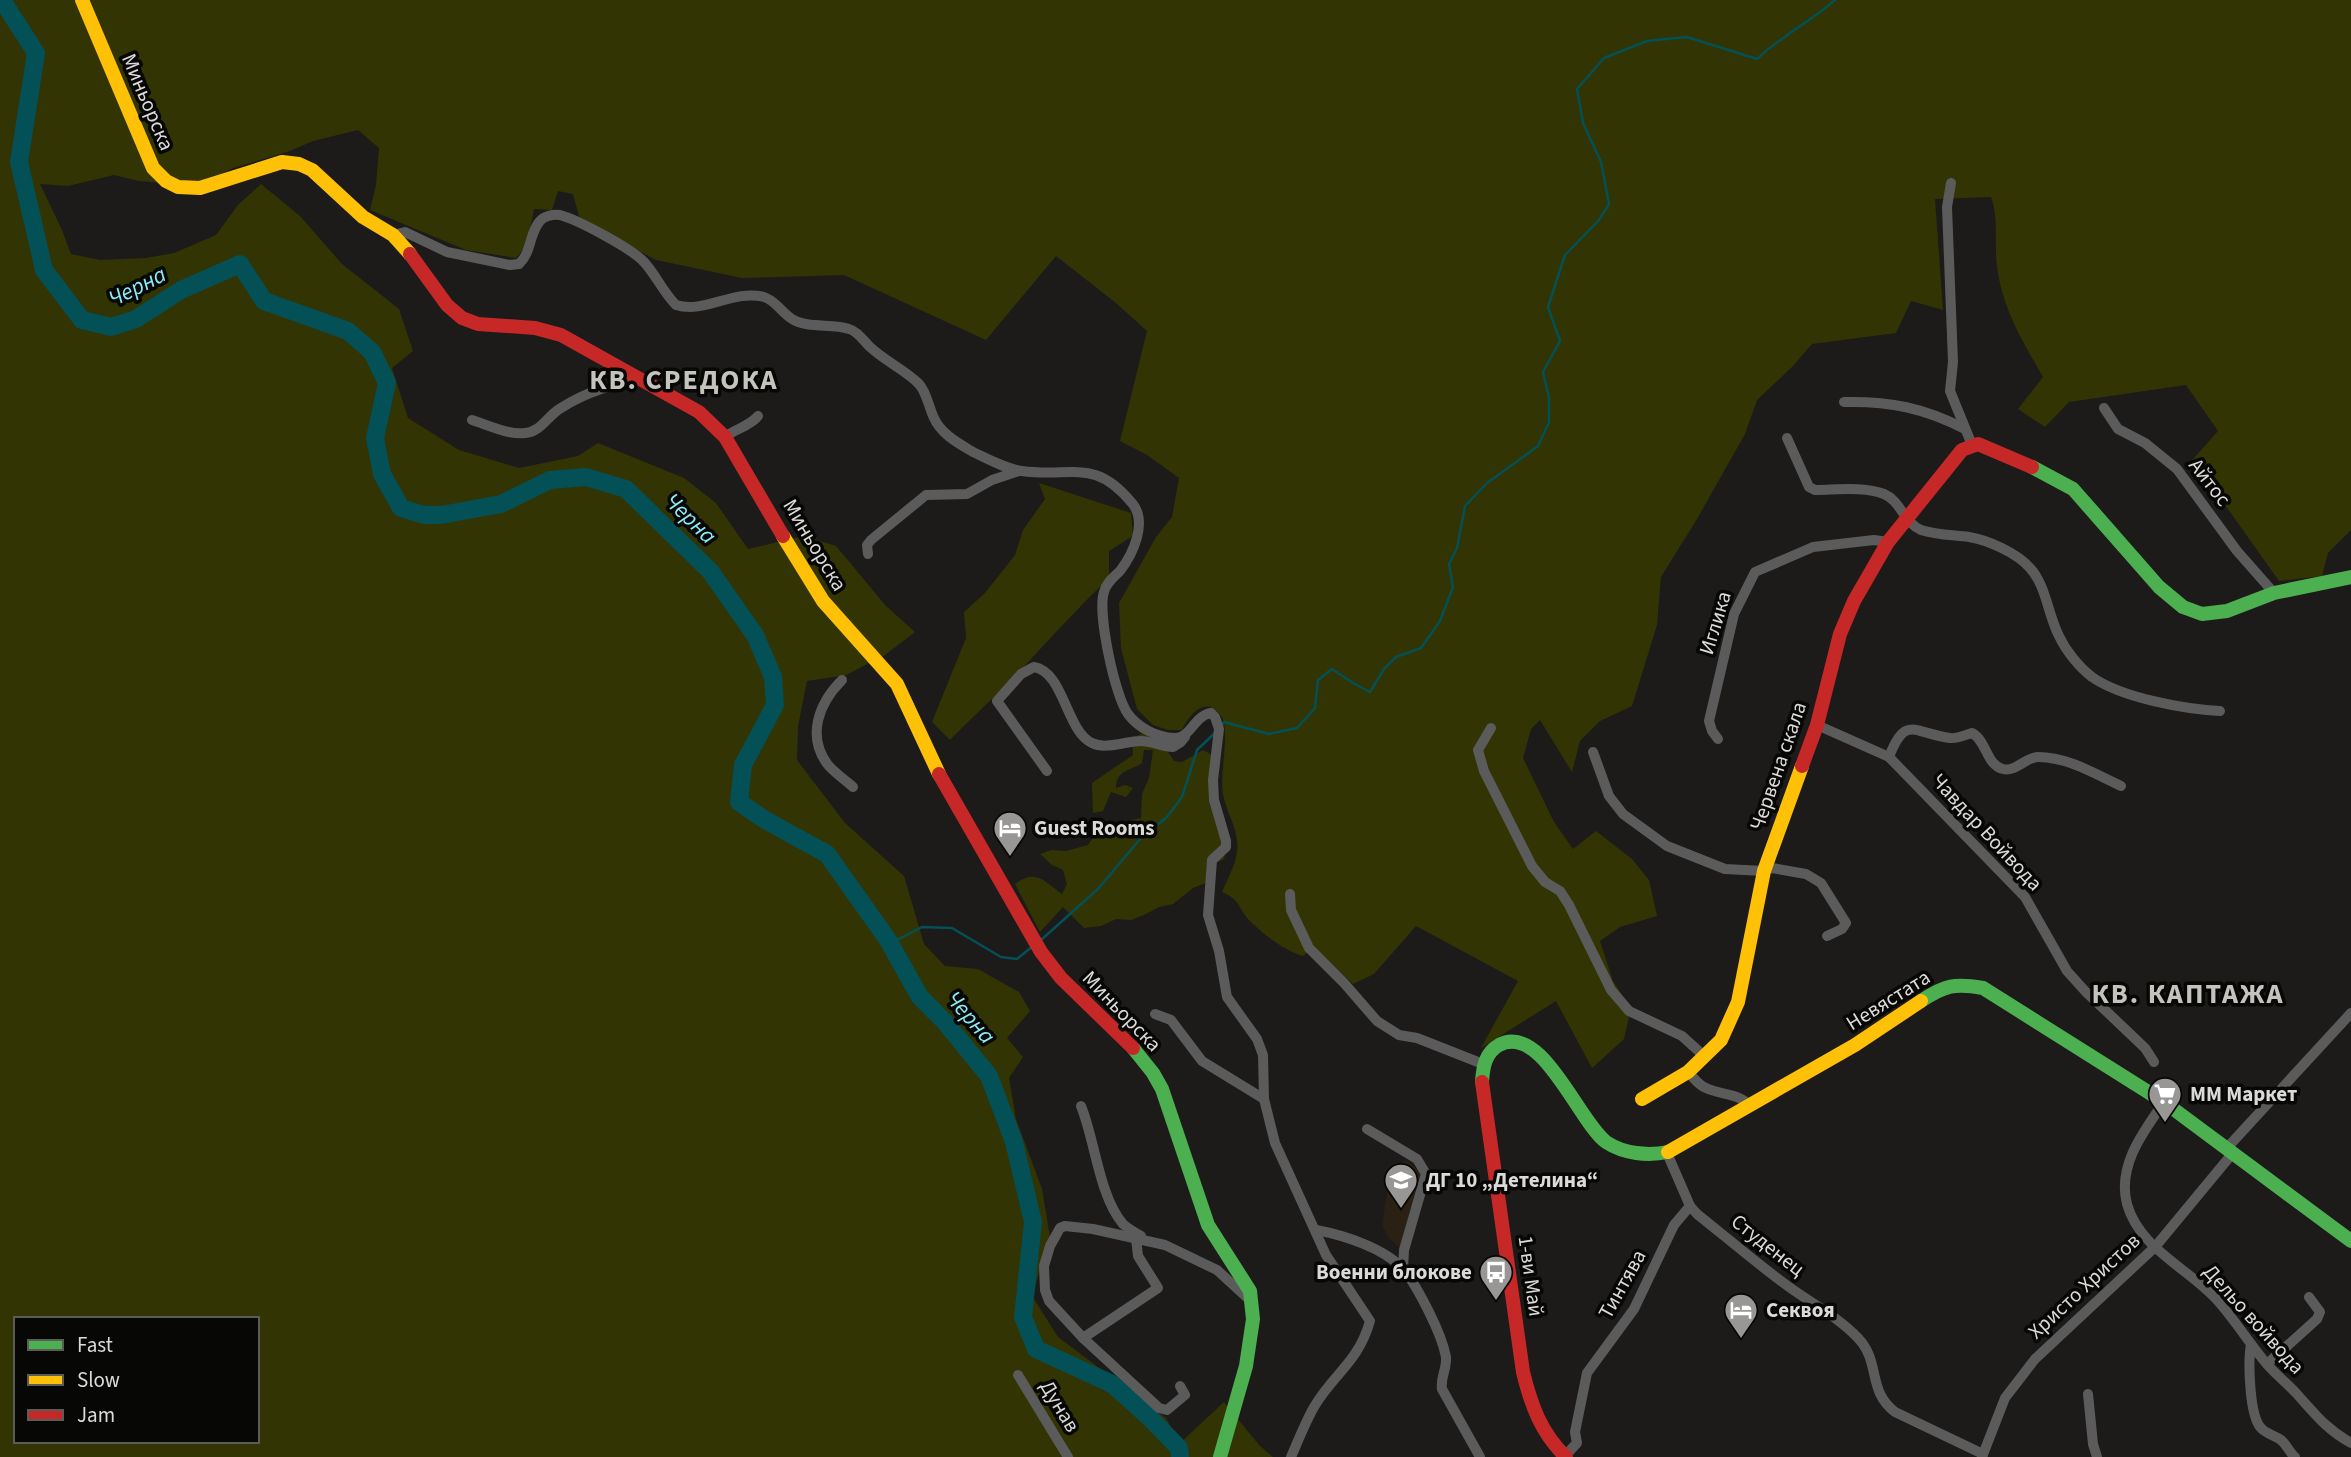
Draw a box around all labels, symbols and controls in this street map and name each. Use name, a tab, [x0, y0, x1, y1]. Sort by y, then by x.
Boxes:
street label: Миньорска	[114, 49, 182, 155]
water label: Черна	[102, 258, 172, 315]
district label: КВ. СРЕДОКА	[589, 360, 779, 400]
street label: Айтос	[2182, 452, 2239, 513]
water label: Черна	[657, 485, 724, 551]
street label: Миньорска	[776, 493, 854, 597]
street label: Иглика	[1691, 588, 1739, 658]
street label: Червена скала	[1742, 698, 1814, 834]
street label: Чавдар Войвода	[1925, 767, 2049, 897]
hotel icon: Guest Rooms	[991, 809, 1029, 858]
place label: Guest Rooms	[1034, 813, 1155, 843]
street label: Невястата	[1840, 962, 1936, 1038]
street label: Миньорска	[1076, 964, 1168, 1058]
district label: КВ. КАПТАЖА	[2092, 974, 2284, 1014]
water label: Черна	[938, 983, 1003, 1051]
supermarket icon: ММ Маркет	[2146, 1075, 2184, 1124]
place label: ММ Маркет	[2190, 1079, 2297, 1109]
school or university icon: ДГ 10 „Детелина“	[1382, 1161, 1420, 1210]
place label: ДГ 10 „Детелина“	[1426, 1165, 1598, 1195]
street label: Студенец	[1725, 1207, 1811, 1284]
street label: Христо Христов	[2021, 1226, 2147, 1346]
street label: 1-ви Май	[1510, 1234, 1552, 1318]
street label: Тинтява	[1591, 1244, 1653, 1324]
bus stop icon: Военни блокове	[1477, 1253, 1515, 1302]
place label: Военни блокове	[1316, 1257, 1472, 1287]
street label: Дельо войвода	[2196, 1257, 2312, 1381]
hotel icon: Секвоя	[1722, 1291, 1760, 1340]
place label: Секвоя	[1766, 1295, 1835, 1325]
legend	[14, 1317, 259, 1443]
text: Fast	[77, 1330, 113, 1360]
text: Slow	[77, 1365, 120, 1395]
street label: Дунав	[1033, 1374, 1087, 1438]
text: Jam	[77, 1400, 115, 1430]

